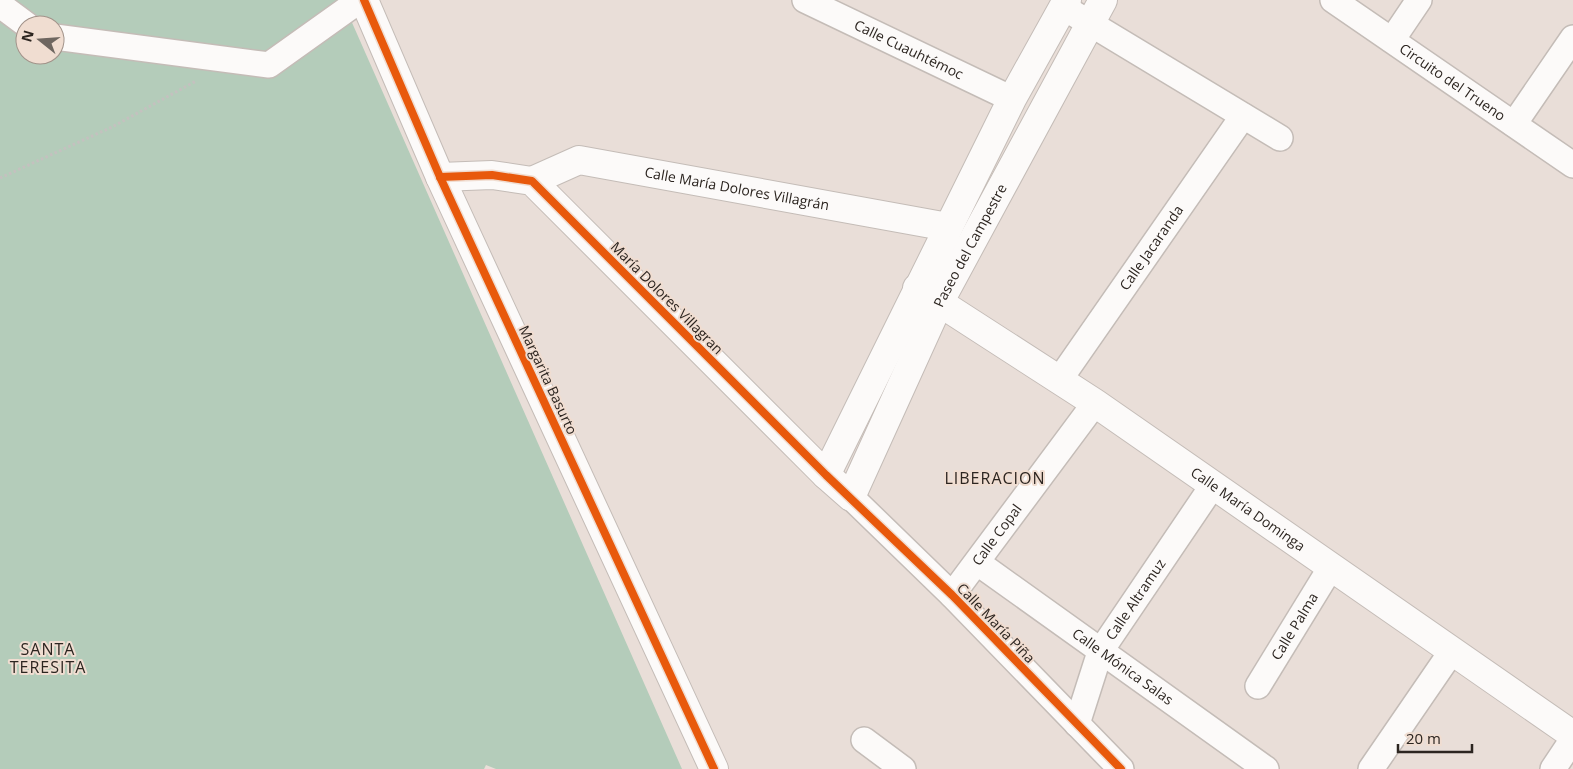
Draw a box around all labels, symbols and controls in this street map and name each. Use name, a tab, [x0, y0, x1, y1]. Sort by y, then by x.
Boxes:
north arrow	[15, 15, 65, 65]
street label: Calle Cuauhtémoc	[851, 15, 967, 83]
text: N	[16, 28, 38, 44]
street label: Circuito del Trueno	[1396, 39, 1509, 125]
street label: Calle María Dolores Villagrán	[643, 162, 831, 214]
street label: Paseo del Campestre	[929, 180, 1011, 310]
street label: Calle Jacaranda	[1115, 201, 1187, 294]
street label: María Dolores Villagran	[607, 237, 728, 358]
street label: Margarita Basurto	[515, 322, 582, 437]
street label: Calle María Dominga	[1187, 462, 1309, 555]
district label: LIBERACION	[944, 467, 1046, 489]
street label: Calle Copal	[967, 500, 1026, 569]
street label: Calle Altramuz	[1101, 554, 1170, 644]
street label: Calle María Piña	[953, 578, 1040, 667]
street label: Calle Palma	[1266, 589, 1322, 663]
street label: Calle Mónica Salas	[1069, 624, 1178, 709]
district label: SANTA TERESITA	[10, 638, 86, 678]
scale bar	[1398, 722, 1472, 754]
text: 20 m	[1406, 728, 1441, 748]

